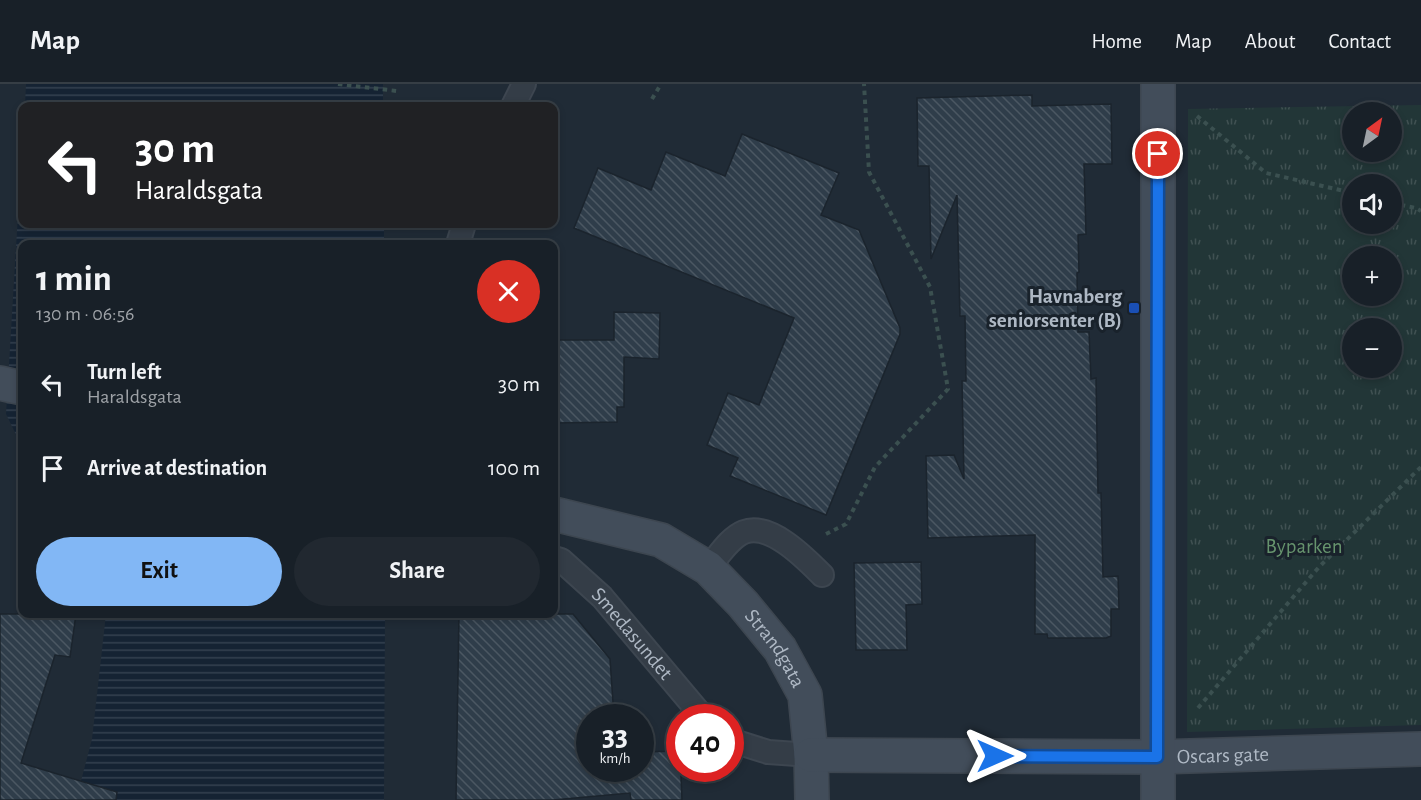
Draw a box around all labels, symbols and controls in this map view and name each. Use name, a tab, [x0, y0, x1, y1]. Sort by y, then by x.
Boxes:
text: Map	[30, 27, 80, 55]
text: Home	[1091, 31, 1142, 52]
text: Map	[1175, 31, 1212, 52]
text: About	[1245, 31, 1295, 52]
text: Contact	[1328, 31, 1391, 52]
north arrow	[1342, 102, 1402, 162]
map controls	[1342, 102, 1402, 378]
icon: left	[36, 126, 114, 204]
text: 30 m	[135, 128, 215, 170]
pin	[1132, 128, 1183, 179]
icon: arrive	[1141, 137, 1174, 170]
button: sound	[1342, 174, 1402, 234]
text: Haraldsgata	[135, 177, 263, 204]
button: +	[1342, 246, 1402, 306]
button: close	[477, 260, 540, 323]
text: 1 min	[36, 261, 112, 297]
place label: Havnaberg seniorsenter (B)	[989, 286, 1122, 331]
marker: Havnaberg seniorsenter (B)	[1127, 301, 1141, 315]
text: 130 m · 06:56	[36, 304, 134, 324]
button: −	[1342, 318, 1402, 378]
text: Turn left	[87, 361, 161, 383]
icon: left	[36, 368, 69, 401]
text: 30 m	[498, 373, 540, 395]
text: Haraldsgata	[87, 387, 182, 407]
icon: arrive	[36, 452, 69, 485]
text: Arrive at destination	[87, 457, 267, 479]
text: 100 m	[488, 457, 540, 479]
park label: Byparken	[1266, 536, 1343, 557]
button: Exit	[36, 537, 282, 606]
button: Share	[294, 537, 540, 606]
street label: Smedasundet	[588, 583, 677, 684]
street label: Strandgata	[741, 605, 809, 691]
speed limit sign: 40	[666, 704, 744, 782]
text: 33	[602, 721, 628, 751]
position arrow	[963, 724, 1027, 788]
street label: Oscars gate	[1177, 744, 1269, 767]
text: km/h	[600, 751, 630, 766]

